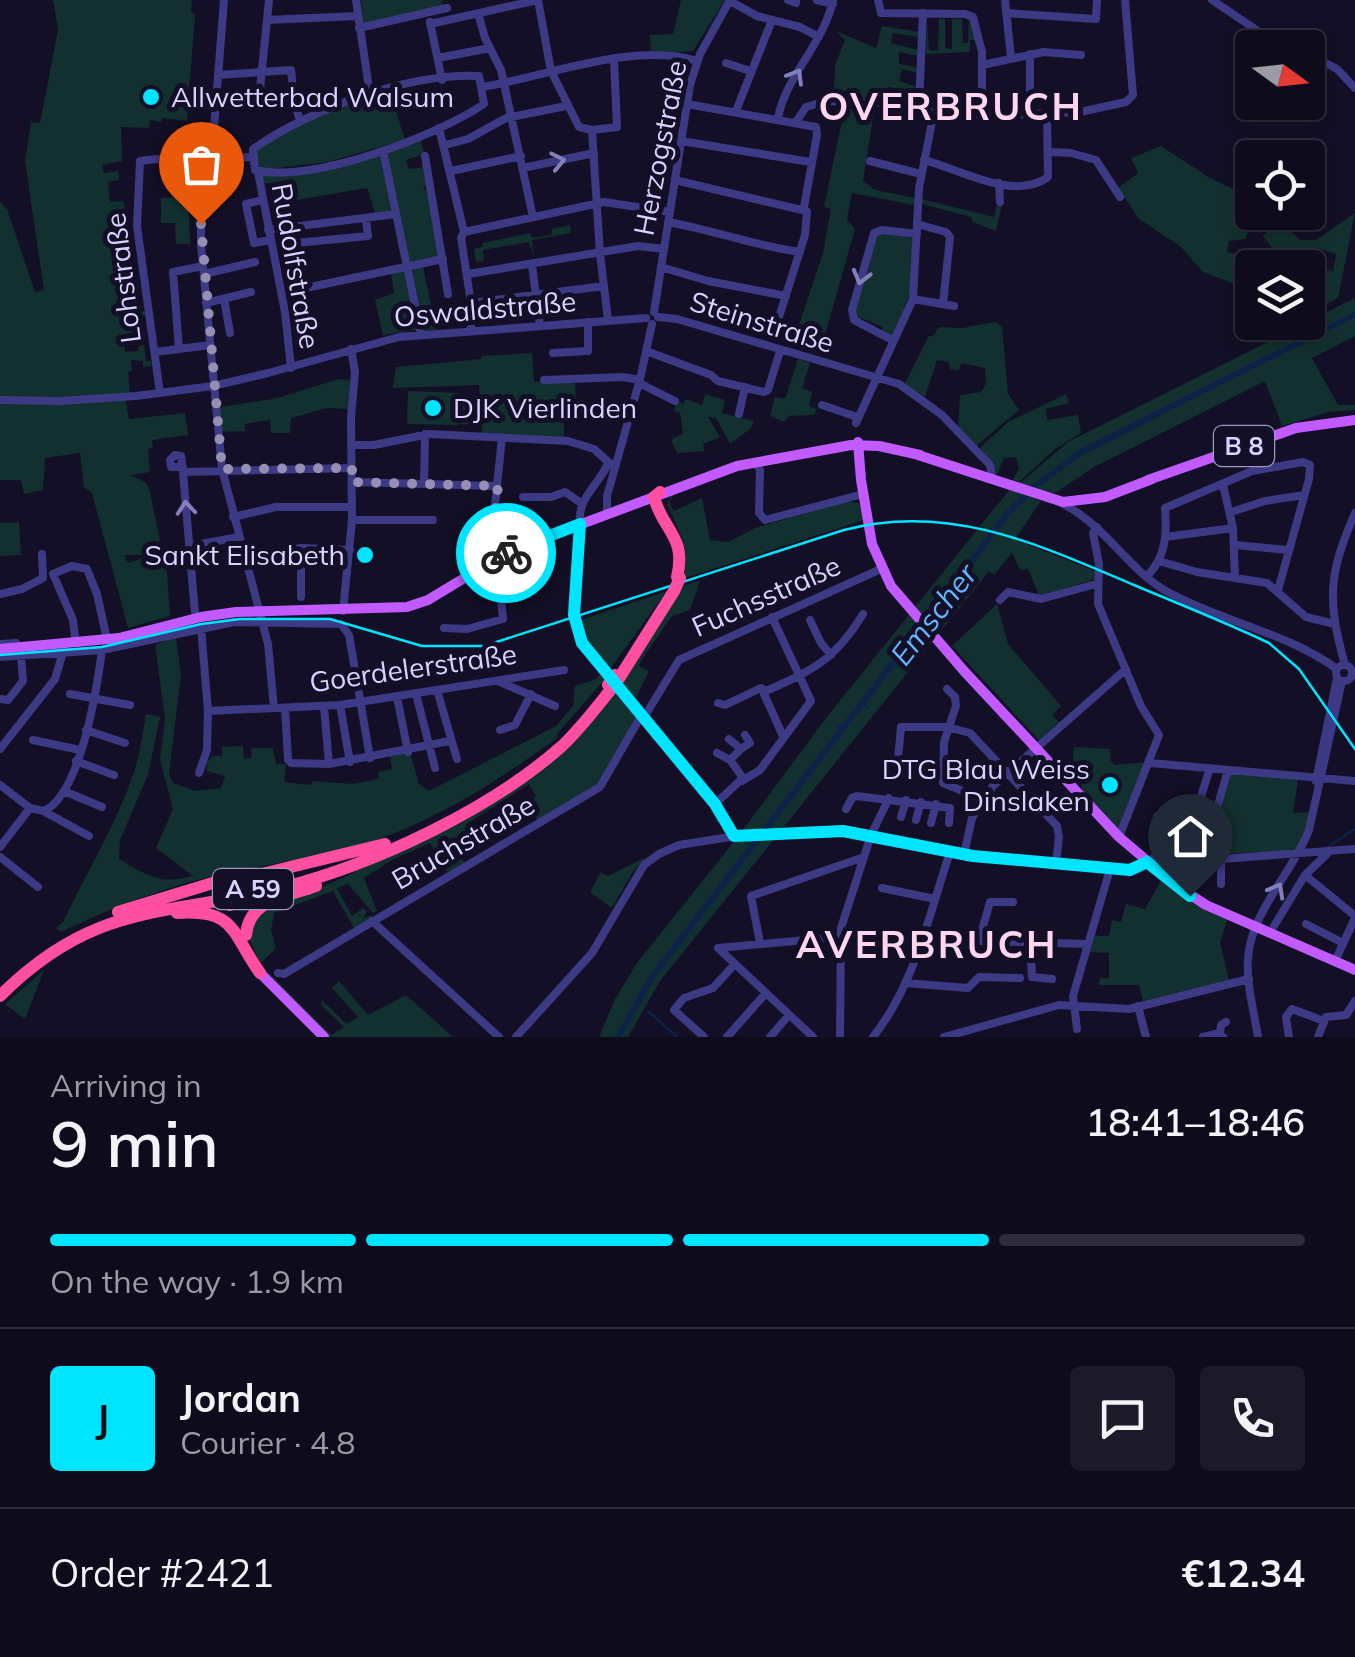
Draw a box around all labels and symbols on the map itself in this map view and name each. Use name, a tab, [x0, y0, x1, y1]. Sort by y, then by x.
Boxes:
north arrow	[1235, 30, 1325, 120]
street label: Herzogstraße	[625, 57, 694, 238]
one-way arrow	[783, 69, 802, 87]
place label: Allwetterbad Walsum	[171, 79, 454, 114]
district label: OVERBRUCH	[819, 82, 1083, 130]
marker: Allwetterbad Walsum	[140, 86, 162, 108]
pin	[159, 122, 244, 225]
one-way arrow	[550, 151, 567, 172]
street label: Rudolfstraße	[265, 180, 328, 352]
street label: Lohstraße	[97, 211, 148, 345]
one-way arrow	[852, 268, 873, 285]
street label: Oswaldstraße	[392, 283, 578, 334]
street label: Steinstraße	[686, 283, 838, 360]
place label: DJK Vierlinden	[453, 390, 637, 425]
marker: DJK Vierlinden	[422, 397, 444, 419]
road number: B 8	[1214, 426, 1274, 466]
one-way arrow	[176, 499, 198, 515]
courier	[456, 503, 556, 603]
place label: Sankt Elisabeth	[144, 537, 345, 572]
marker: Sankt Elisabeth	[354, 544, 376, 566]
street label: Fuchsstraße	[686, 547, 846, 644]
water label: Emscher	[882, 555, 985, 673]
street label: Goerdelerstraße	[307, 636, 519, 699]
place label: DTG Blau Weiss Dinslaken	[882, 751, 1090, 818]
marker: DTG Blau Weiss Dinslaken	[1099, 774, 1121, 796]
street label: Bruchstraße	[385, 787, 540, 896]
pin	[1148, 794, 1233, 897]
road number: A 59	[213, 869, 293, 909]
one-way arrow	[1265, 883, 1285, 901]
district label: AVERBRUCH	[796, 920, 1058, 968]

